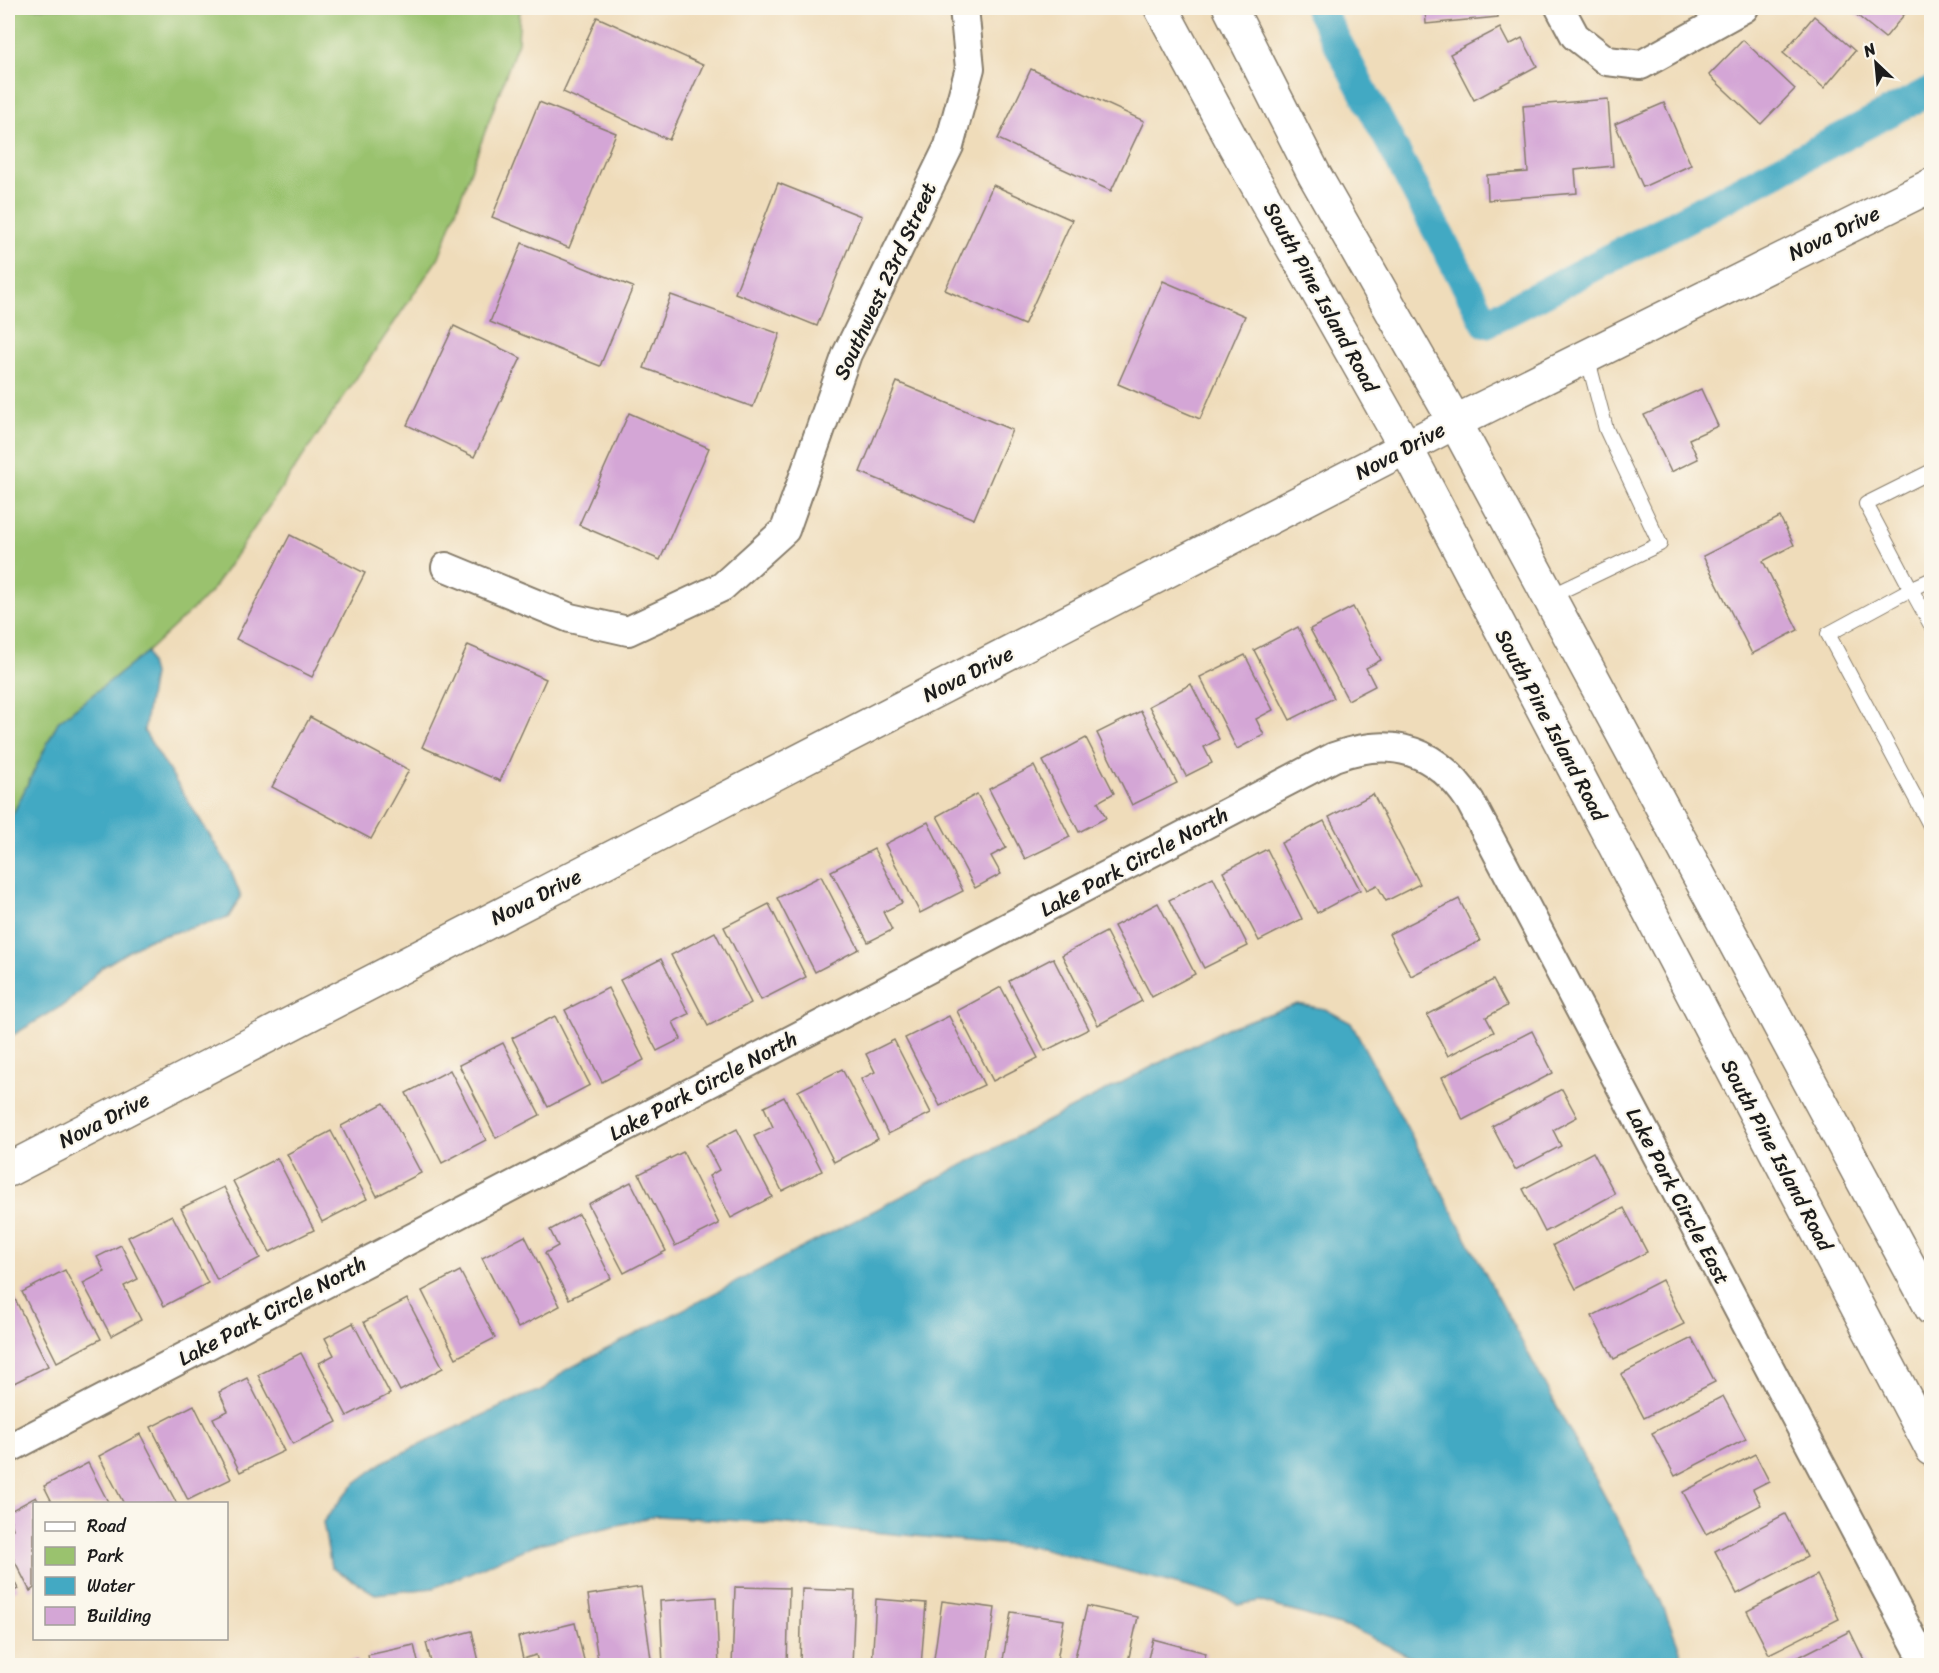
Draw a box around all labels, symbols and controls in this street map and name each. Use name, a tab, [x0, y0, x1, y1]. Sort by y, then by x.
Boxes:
north arrow	[1846, 33, 1906, 93]
text: N	[1857, 34, 1882, 66]
street label: Southwest 23rd Street	[822, 176, 948, 386]
street label: South Pine Island Road	[1253, 194, 1390, 401]
street label: Nova Drive	[1781, 194, 1887, 272]
street label: Nova Drive	[1348, 411, 1453, 491]
street label: South Pine Island Road	[1484, 622, 1619, 830]
street label: Nova Drive	[915, 635, 1021, 713]
street label: Lake Park Circle North	[1033, 796, 1235, 928]
street label: Nova Drive	[483, 858, 589, 936]
street label: Lake Park Circle North	[602, 1020, 804, 1152]
street label: South Pine Island Road	[1710, 1052, 1845, 1260]
street label: Nova Drive	[51, 1081, 157, 1159]
street label: Lake Park Circle East	[1615, 1100, 1741, 1292]
street label: Lake Park Circle North	[171, 1245, 373, 1377]
legend	[33, 1502, 228, 1640]
text: Road	[87, 1510, 127, 1542]
text: Park	[87, 1540, 124, 1572]
text: Water	[87, 1570, 136, 1602]
text: Building	[87, 1600, 151, 1632]

